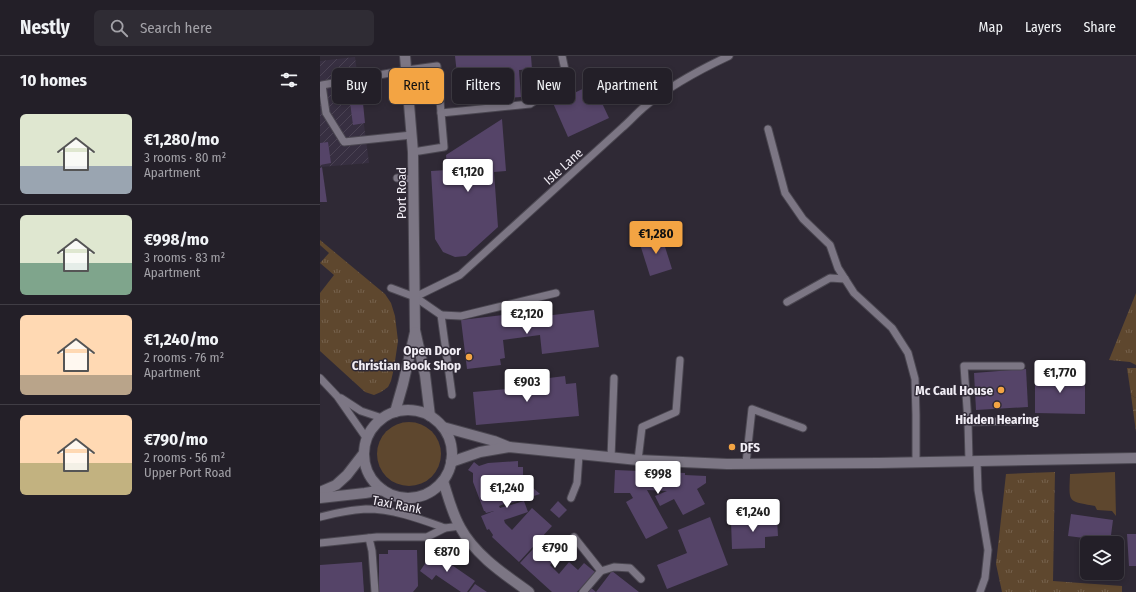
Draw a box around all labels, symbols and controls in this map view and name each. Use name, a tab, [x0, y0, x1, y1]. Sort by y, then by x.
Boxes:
search box	[94, 10, 374, 46]
text: Nestly	[20, 16, 70, 39]
icon: search	[108, 17, 130, 39]
text: Search here	[140, 19, 212, 37]
text: Map	[979, 19, 1003, 36]
text: Layers	[1025, 19, 1061, 36]
text: Share	[1083, 19, 1116, 36]
chip: Buy	[332, 68, 381, 104]
chip: Rent	[389, 68, 444, 104]
chip: Filters	[452, 68, 514, 104]
chip: New	[522, 68, 575, 104]
chip: Apartment	[583, 68, 672, 104]
icon: filters	[278, 69, 300, 91]
text: 10 homes	[20, 70, 87, 91]
text: €1,280/mo	[144, 129, 219, 150]
icon: home	[52, 130, 100, 178]
street label: Isle Lane	[541, 145, 586, 188]
text: 3 rooms · 80 m²	[144, 150, 226, 165]
pin: €1,120	[435, 159, 501, 193]
text: €1,120	[452, 164, 484, 179]
text: Apartment	[144, 165, 200, 180]
street label: Port Road	[394, 167, 409, 219]
pin: €1,280	[623, 221, 689, 255]
text: €1,280	[639, 226, 674, 241]
text: €998/mo	[144, 229, 209, 250]
icon: home	[52, 231, 100, 279]
text: 3 rooms · 83 m²	[144, 250, 225, 265]
text: Apartment	[144, 265, 200, 280]
pin: €2,120	[494, 301, 560, 335]
text: €2,120	[510, 306, 544, 321]
text: €1,240/mo	[144, 329, 219, 350]
icon: home	[52, 331, 100, 379]
place label: Open Door Christian Book Shop	[352, 343, 461, 373]
text: 2 rooms · 76 m²	[144, 350, 224, 365]
marker: Open Door Christian Book Shop	[464, 352, 474, 362]
pin: €1,770	[1027, 360, 1093, 394]
text: Apartment	[144, 365, 200, 380]
text: €1,770	[1043, 365, 1077, 380]
pin: €903	[503, 369, 551, 403]
text: €903	[514, 374, 540, 389]
place label: Mc Caul House	[915, 383, 993, 398]
marker: Mc Caul House	[996, 385, 1006, 395]
marker: Hidden Hearing	[992, 400, 1002, 410]
place label: Hidden Hearing	[955, 412, 1039, 427]
text: €790/mo	[144, 429, 208, 450]
icon: home	[52, 431, 100, 479]
place label: DFS	[740, 440, 760, 455]
marker: DFS	[727, 442, 737, 452]
text: 2 rooms · 56 m²	[144, 450, 225, 465]
pin: €998	[634, 461, 682, 495]
text: Upper Port Road	[144, 465, 232, 480]
text: €998	[644, 466, 672, 481]
pin: €1,240	[474, 475, 540, 509]
text: €1,240	[490, 480, 524, 495]
street label: Taxi Rank	[371, 492, 424, 517]
pin: €1,240	[720, 499, 786, 533]
text: €1,240	[736, 504, 770, 519]
pin: €790	[531, 535, 579, 569]
map controls	[1080, 536, 1124, 580]
button: layers	[1080, 536, 1124, 580]
pin: €870	[423, 539, 471, 573]
text: €790	[542, 540, 568, 555]
text: €870	[434, 544, 460, 559]

